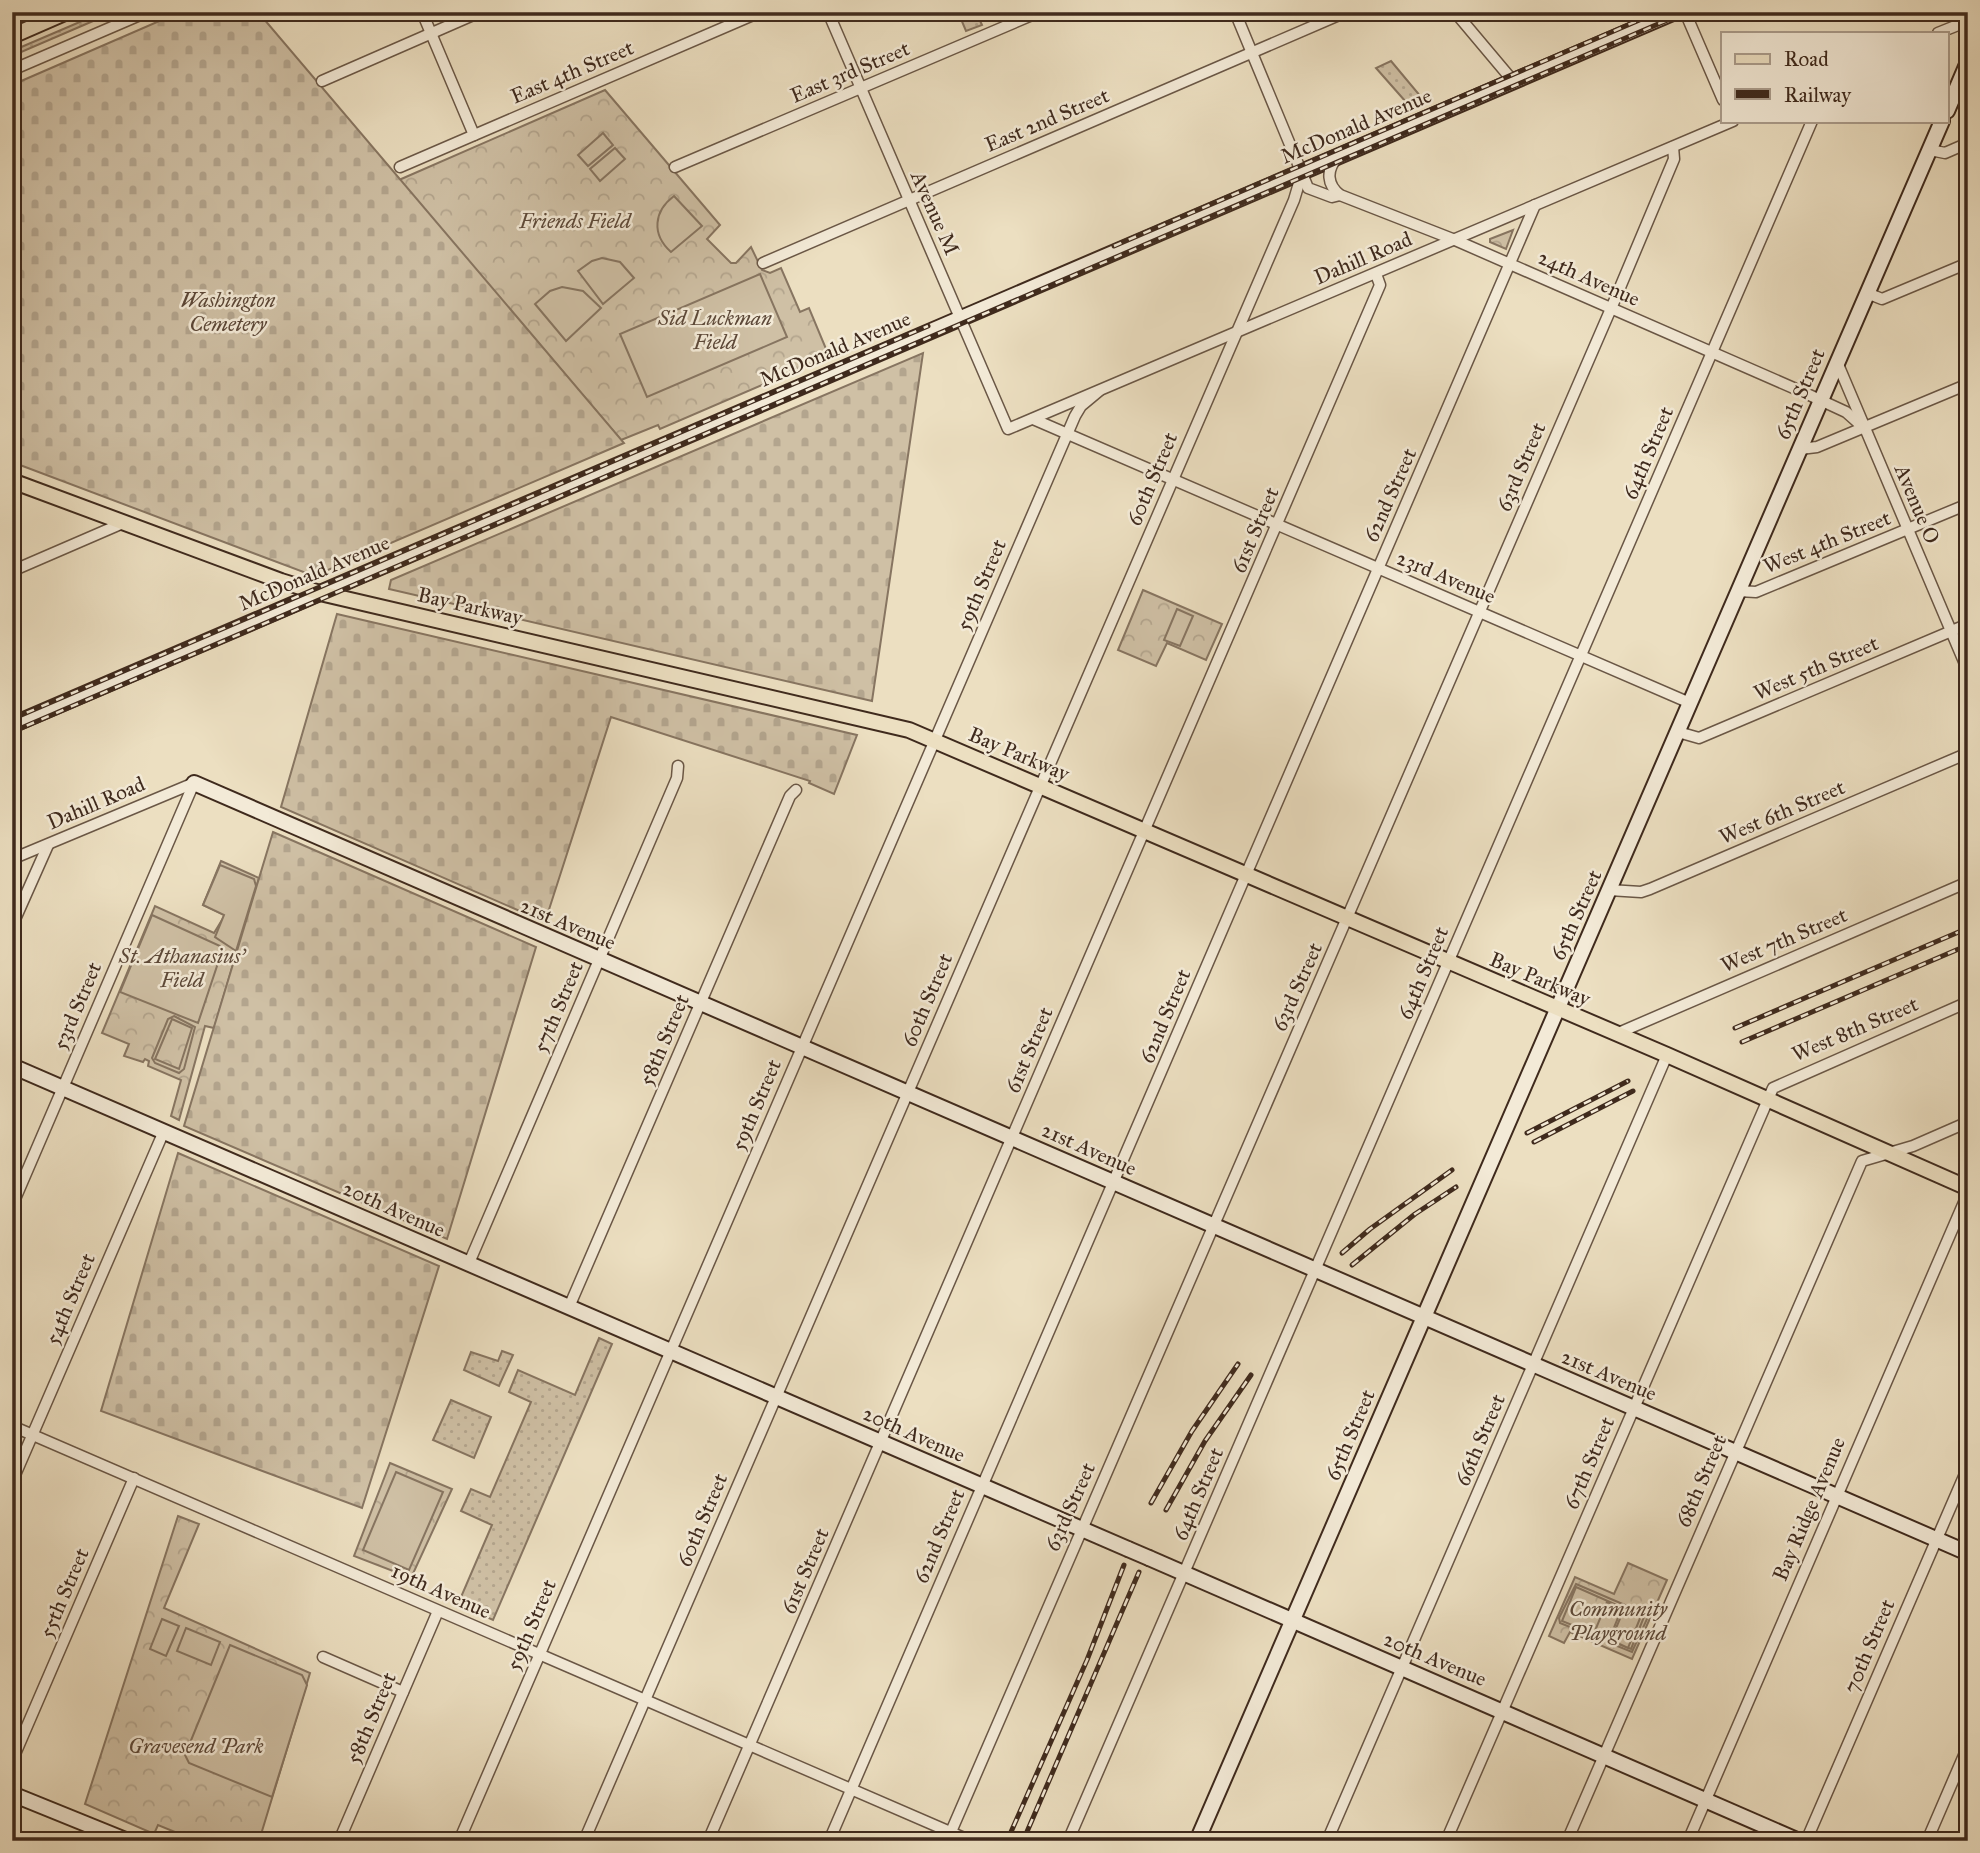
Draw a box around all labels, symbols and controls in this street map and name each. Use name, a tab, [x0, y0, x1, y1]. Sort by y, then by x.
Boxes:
legend	[1721, 32, 1948, 122]
street label: East 4th Street	[507, 34, 638, 110]
street label: East 3rd Street	[786, 35, 914, 109]
text: Road	[1784, 46, 1829, 72]
street label: East 2nd Street	[981, 82, 1114, 158]
street label: McDonald Avenue	[1277, 82, 1436, 170]
text: Railway	[1784, 82, 1852, 108]
street label: Avenue M	[905, 166, 965, 259]
park label: Friends Field	[518, 208, 633, 234]
street label: Dahill Road	[1310, 226, 1416, 290]
street label: 24th Avenue	[1534, 244, 1644, 312]
park label: Washington Cemetery	[181, 287, 275, 337]
park label: Sid Luckman Field	[657, 305, 772, 355]
street label: McDonald Avenue	[756, 305, 915, 393]
street label: 65th Street	[1769, 344, 1831, 443]
street label: 64th Street	[1617, 402, 1679, 503]
street label: 63rd Street	[1491, 418, 1552, 515]
street label: 60th Street	[1121, 428, 1183, 530]
street label: 62nd Street	[1358, 444, 1422, 546]
street label: Avenue O	[1888, 460, 1945, 548]
street label: 61st Street	[1225, 483, 1285, 577]
street label: West 4th Street	[1760, 504, 1895, 579]
street label: McDonald Avenue	[235, 529, 394, 617]
street label: 59th Street	[950, 535, 1012, 635]
street label: 23rd Avenue	[1393, 545, 1499, 610]
street label: Bay Parkway	[415, 581, 526, 631]
street label: West 5th Street	[1750, 630, 1883, 706]
street label: Bay Parkway	[965, 721, 1074, 787]
street label: Dahill Road	[43, 771, 149, 835]
street label: West 6th Street	[1715, 774, 1849, 850]
street label: 65th Street	[1545, 865, 1608, 964]
street label: 21st Avenue	[516, 892, 620, 956]
street label: West 7th Street	[1717, 902, 1851, 978]
street label: 64th Street	[1392, 922, 1454, 1023]
street label: 63rd Street	[1266, 938, 1328, 1035]
park label: St. Athanasius' Field	[118, 943, 247, 993]
street label: Bay Parkway	[1486, 946, 1595, 1012]
street label: 60th Street	[896, 949, 958, 1051]
street label: 57th Street	[527, 957, 589, 1057]
street label: 53rd Street	[47, 958, 107, 1054]
street label: 62nd Street	[1134, 965, 1197, 1067]
street label: 58th Street	[633, 990, 695, 1090]
street label: West 8th Street	[1788, 991, 1922, 1067]
street label: 61st Street	[999, 1003, 1059, 1097]
street label: 59th Street	[725, 1055, 787, 1155]
street label: 21st Avenue	[1037, 1117, 1141, 1182]
street label: 20th Avenue	[339, 1175, 449, 1243]
street label: 54th Street	[39, 1249, 101, 1349]
street label: 21st Avenue	[1557, 1343, 1661, 1407]
street label: 65th Street	[1319, 1385, 1381, 1484]
street label: 66th Street	[1449, 1390, 1511, 1490]
street label: 20th Avenue	[859, 1400, 969, 1468]
street label: 67th Street	[1558, 1412, 1620, 1513]
street label: 68th Street	[1670, 1430, 1732, 1531]
street label: Bay Ridge Avenue	[1767, 1433, 1851, 1585]
street label: 64th Street	[1167, 1443, 1229, 1544]
street label: 63rd Street	[1039, 1458, 1101, 1555]
street label: 60th Street	[671, 1469, 733, 1571]
street label: 62nd Street	[908, 1485, 971, 1587]
street label: 61st Street	[775, 1524, 835, 1618]
street label: 55th Street	[33, 1544, 95, 1642]
street label: 19th Avenue	[387, 1558, 495, 1625]
street label: 59th Street	[500, 1575, 562, 1675]
street label: 70th Street	[1838, 1595, 1901, 1697]
park label: Community Playground	[1569, 1596, 1669, 1646]
street label: 20th Avenue	[1380, 1626, 1491, 1692]
street label: 58th Street	[340, 1668, 402, 1768]
park label: Gravesend Park	[128, 1733, 264, 1759]

